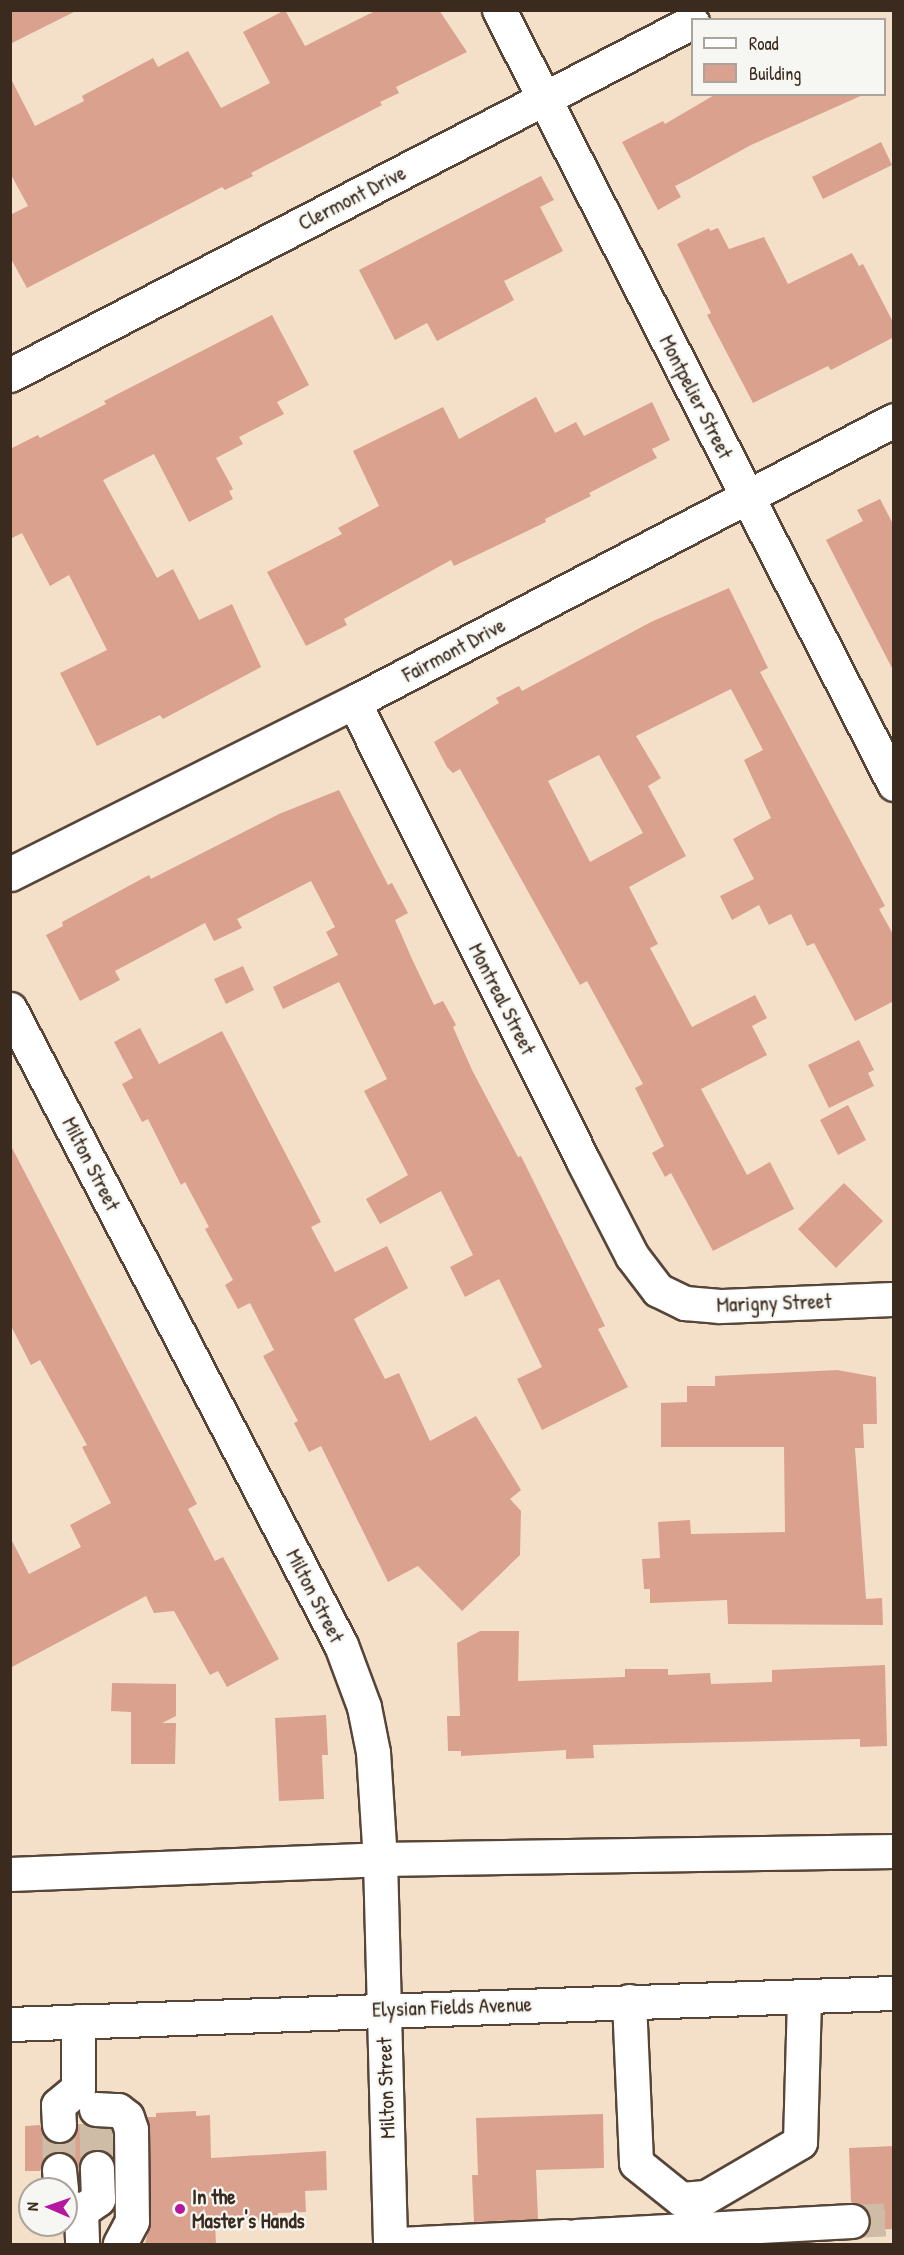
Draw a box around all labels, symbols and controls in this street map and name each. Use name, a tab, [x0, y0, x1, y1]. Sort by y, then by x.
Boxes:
legend	[691, 18, 886, 96]
text: Road	[749, 31, 779, 56]
text: Building	[749, 61, 801, 86]
street label: Clermont Drive	[294, 160, 410, 236]
street label: Montpelier Street	[654, 331, 738, 463]
street label: Fairmont Drive	[398, 612, 510, 688]
street label: Montreal Street	[463, 939, 541, 1059]
street label: Milton Street	[57, 1113, 125, 1215]
street label: Marigny Street	[716, 1288, 832, 1318]
street label: Milton Street	[281, 1545, 349, 1647]
street label: Elysian Fields Avenue	[372, 1992, 532, 2022]
street label: Milton Street	[372, 2037, 400, 2139]
north arrow	[18, 2177, 78, 2237]
place label: In the Master's Hands	[192, 2184, 305, 2234]
text: N	[21, 2202, 43, 2211]
marker: In the Master's Hands	[173, 2202, 187, 2216]

